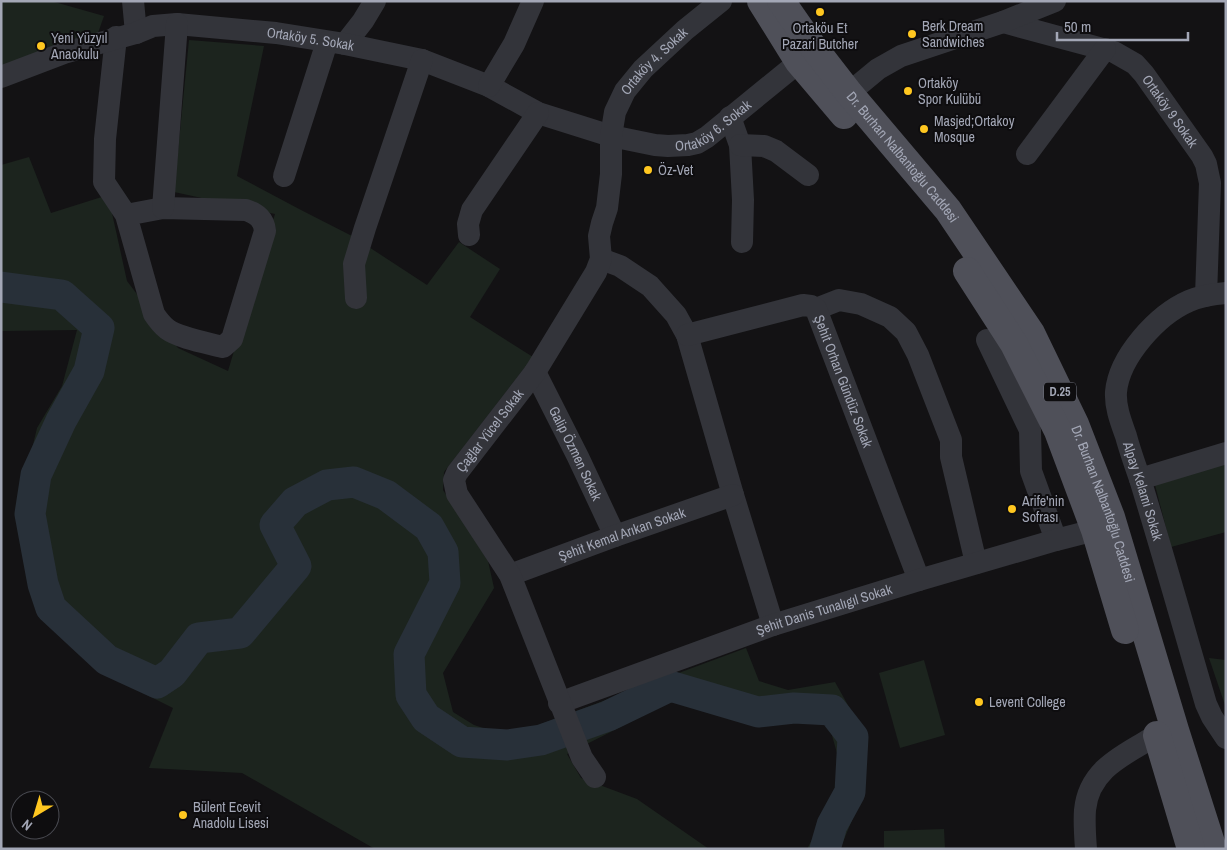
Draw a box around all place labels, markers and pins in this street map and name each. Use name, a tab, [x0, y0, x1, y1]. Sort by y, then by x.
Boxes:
marker: Ortaköu Et Pazari Butcher	[814, 6, 826, 18]
place label: Berk Dream Sandwiches	[922, 17, 985, 51]
place label: Ortaköu Et Pazari Butcher	[782, 19, 858, 53]
marker: Berk Dream Sandwiches	[906, 28, 918, 40]
place label: Yeni Yüzyıl Anaokulu	[50, 29, 107, 63]
marker: Yeni Yüzyıl Anaokulu	[35, 40, 47, 52]
place label: Ortaköy Spor Kulübü	[918, 74, 981, 108]
marker: Ortaköy Spor Kulübü	[902, 85, 914, 97]
place label: Masjed;Ortakoy Mosque	[934, 112, 1015, 146]
marker: Masjed;Ortakoy Mosque	[918, 123, 930, 135]
place label: Öz-Vet	[658, 161, 693, 179]
marker: Öz-Vet	[642, 164, 654, 176]
place label: Arife'nin Sofrası	[1021, 492, 1064, 526]
marker: Arife'nin Sofrası	[1006, 503, 1018, 515]
place label: Levent College	[989, 693, 1066, 711]
marker: Levent College	[973, 696, 985, 708]
place label: Bülent Ecevit Anadolu Lisesi	[192, 798, 269, 832]
marker: Bülent Ecevit Anadolu Lisesi	[177, 809, 189, 821]

